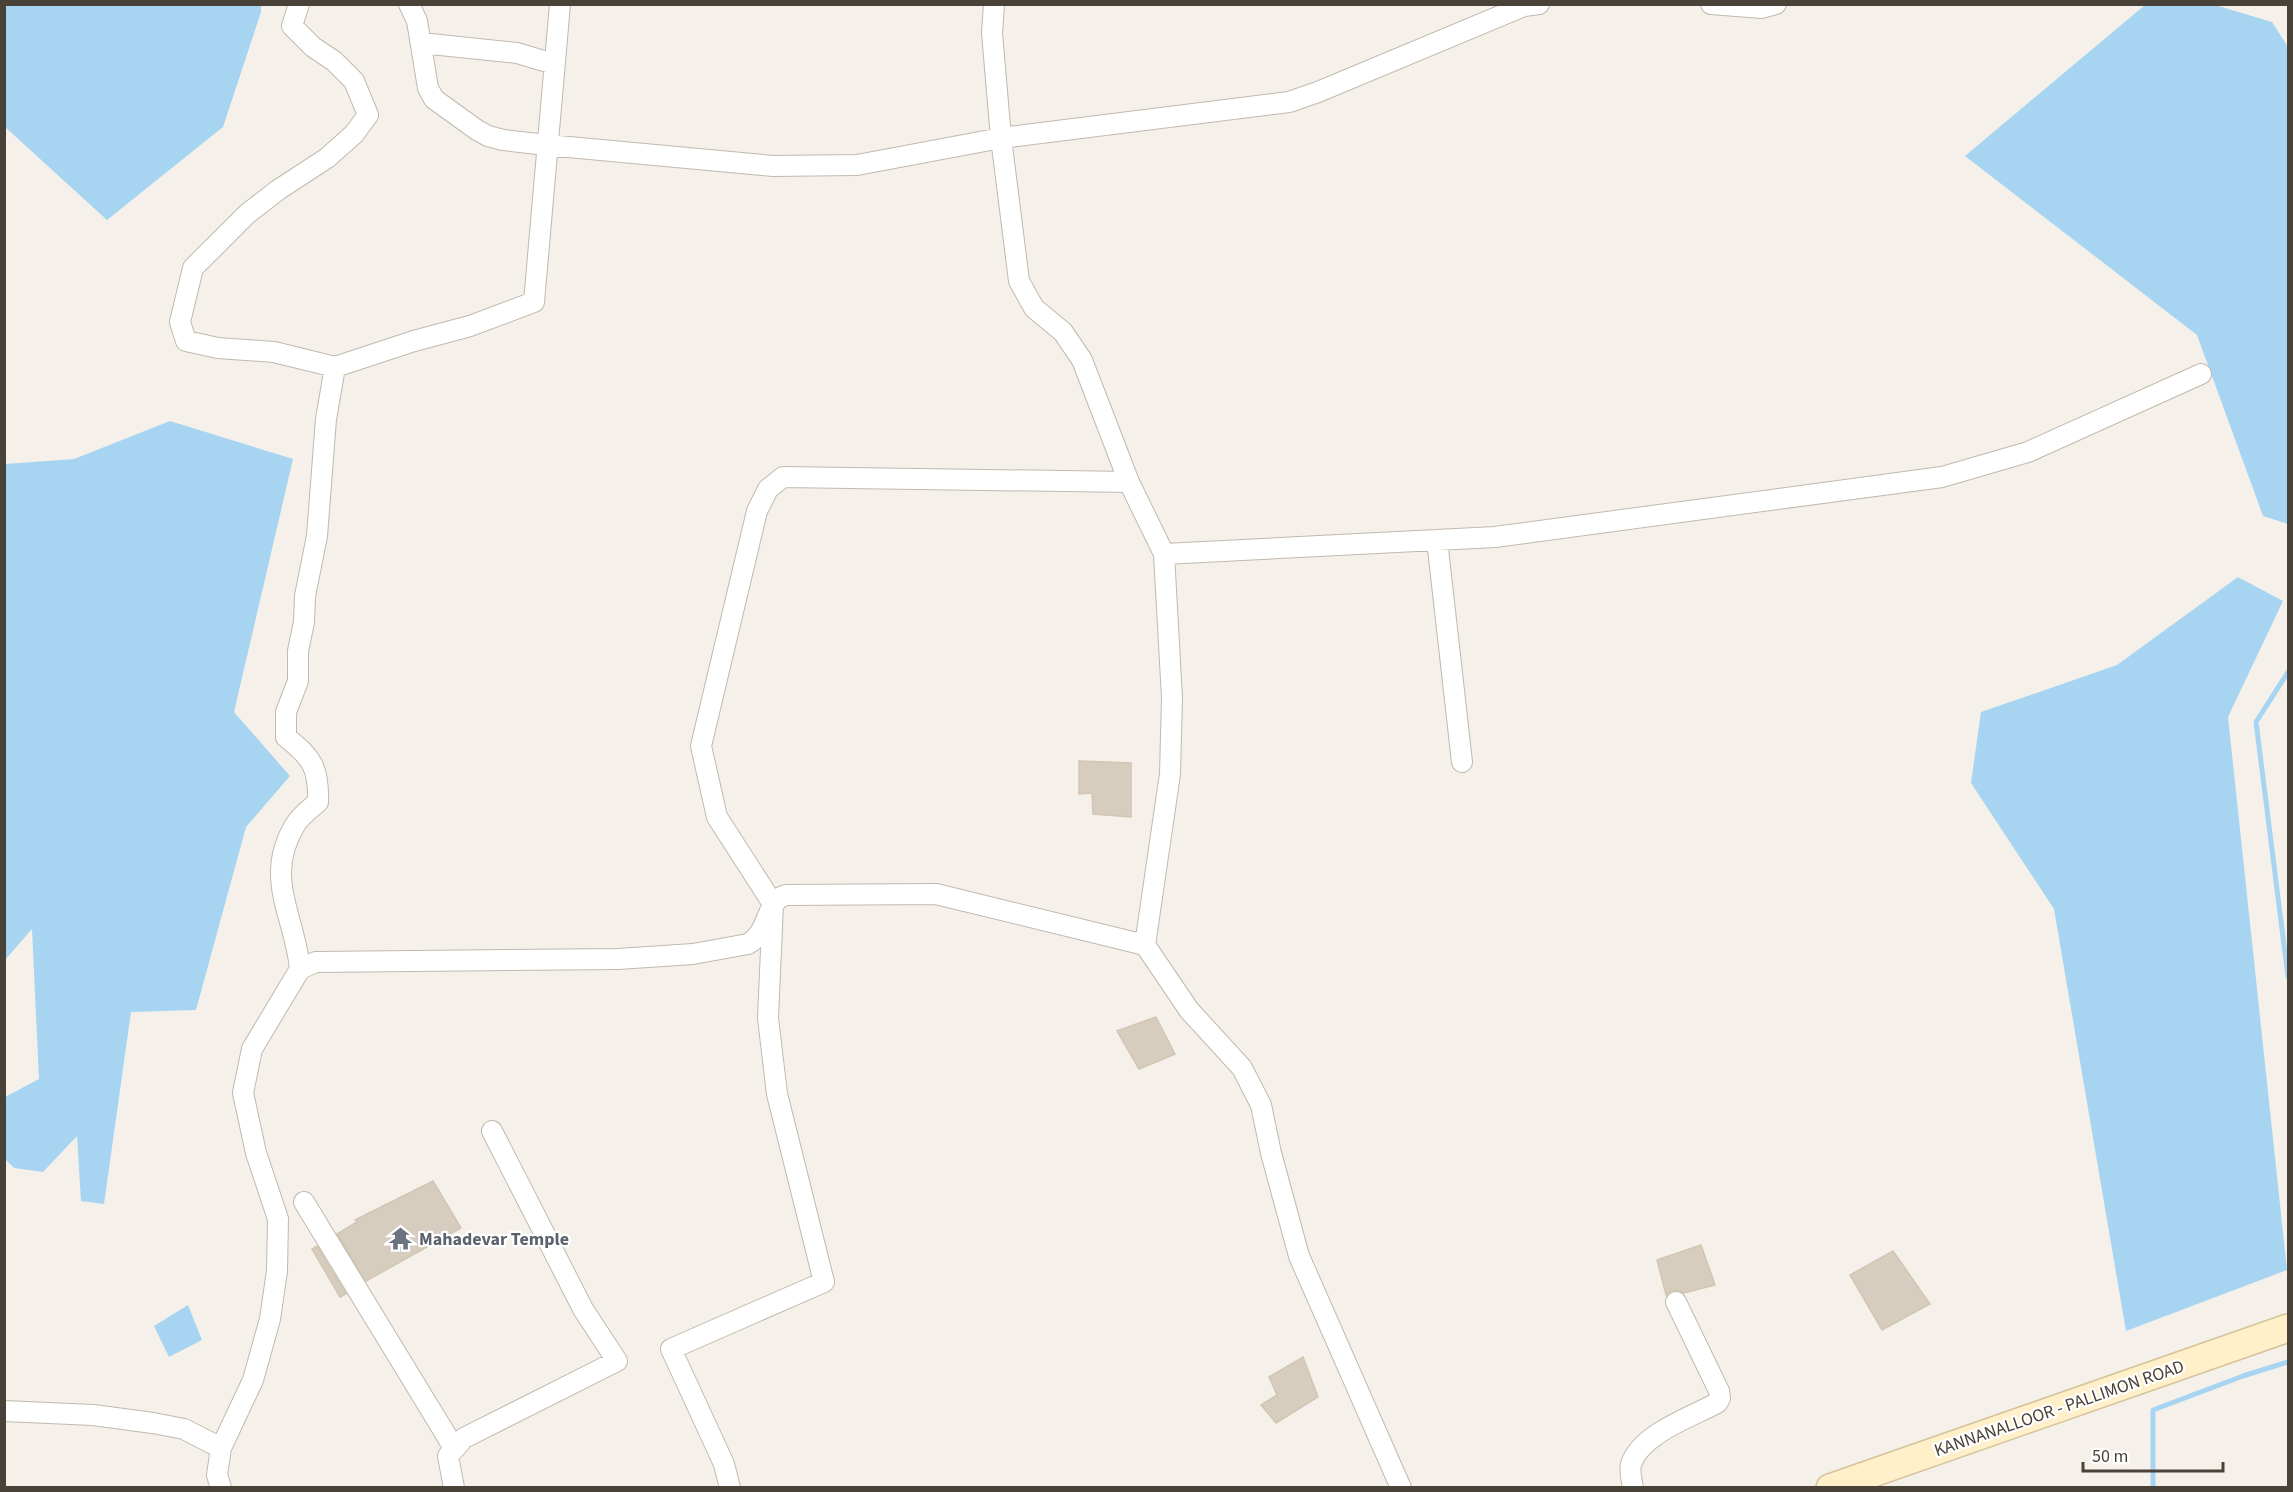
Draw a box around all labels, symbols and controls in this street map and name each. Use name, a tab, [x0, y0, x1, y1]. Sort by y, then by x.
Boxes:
temple icon: Mahadevar Temple	[388, 1226, 414, 1252]
place label: Mahadevar Temple	[419, 1227, 569, 1252]
street label: KANNANALLOOR - PALLIMON ROAD	[1931, 1354, 2188, 1463]
scale bar	[2083, 1435, 2222, 1473]
text: 50 m	[2092, 1444, 2128, 1469]

